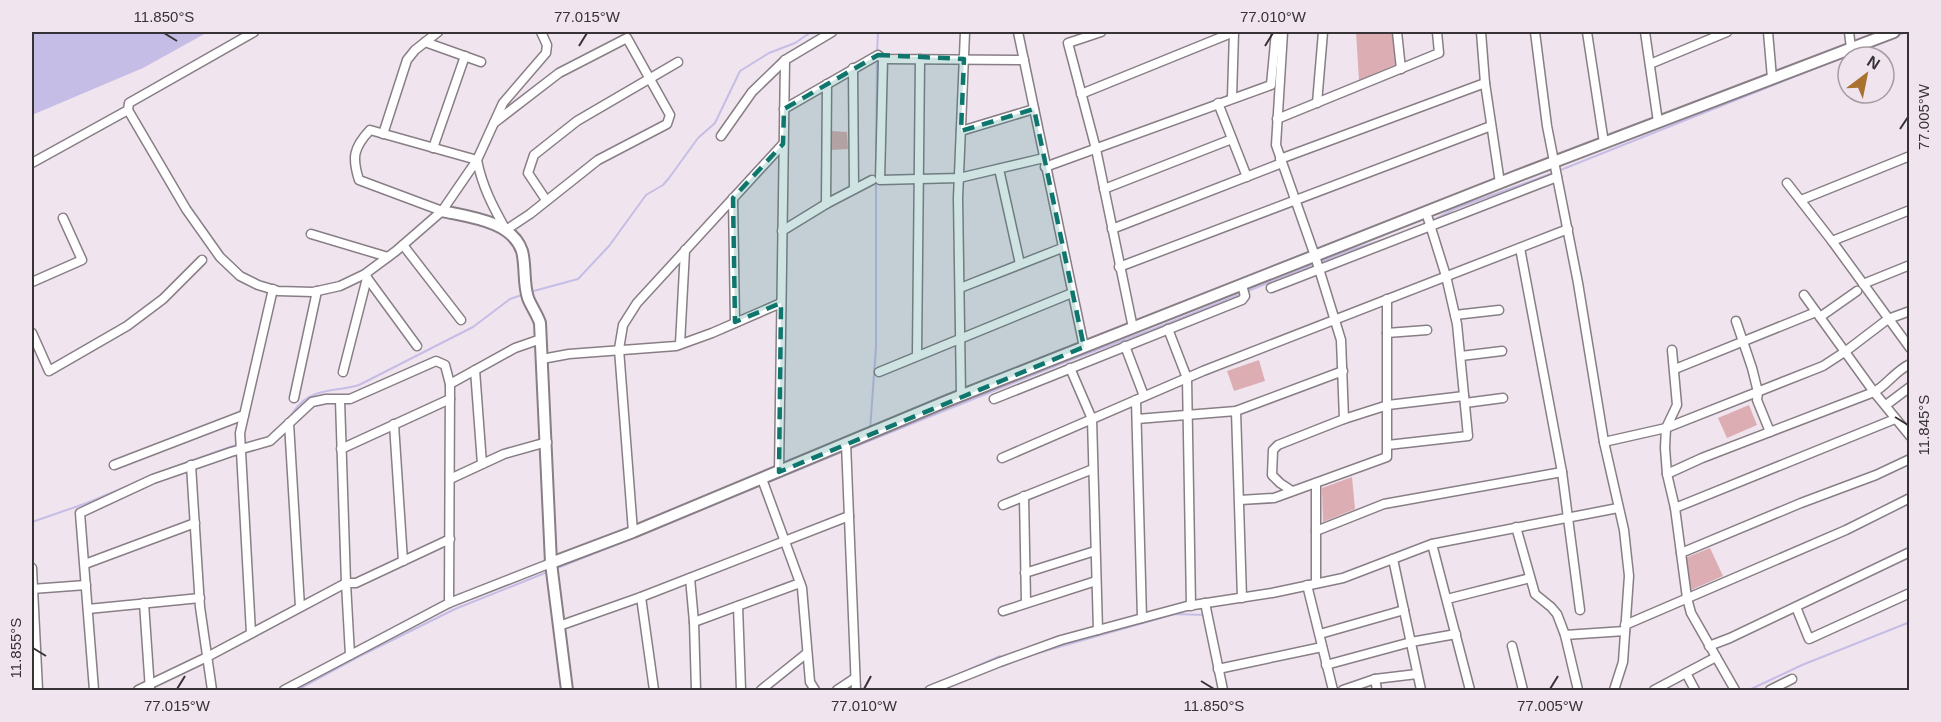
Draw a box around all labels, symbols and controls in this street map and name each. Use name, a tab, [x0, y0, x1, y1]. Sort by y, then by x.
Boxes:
text: 11.850°S	[134, 8, 194, 25]
text: 77.015°W	[554, 8, 621, 25]
text: 77.010°W	[1240, 8, 1307, 25]
north arrow	[1836, 45, 1896, 105]
text: N	[1864, 52, 1883, 73]
text: 77.005°W	[1915, 83, 1932, 150]
text: 11.845°S	[1915, 395, 1932, 455]
text: 11.855°S	[7, 618, 24, 678]
text: 77.015°W	[144, 697, 211, 714]
text: 77.010°W	[831, 697, 898, 714]
text: 11.850°S	[1184, 697, 1244, 714]
text: 77.005°W	[1517, 697, 1584, 714]

